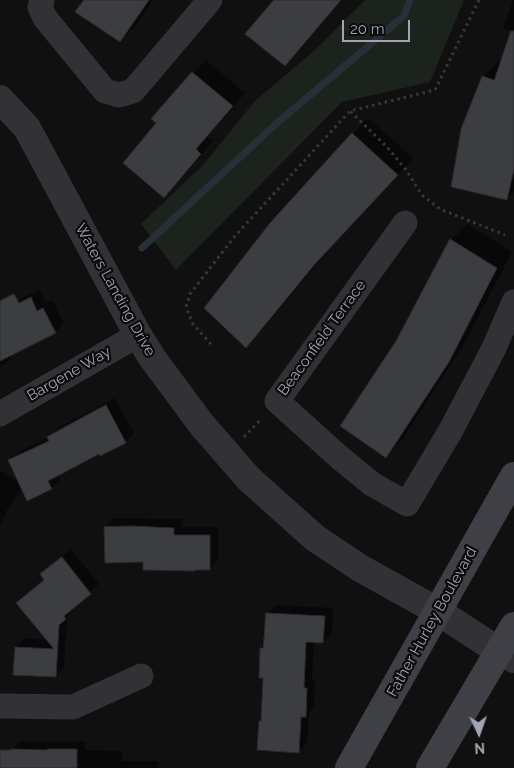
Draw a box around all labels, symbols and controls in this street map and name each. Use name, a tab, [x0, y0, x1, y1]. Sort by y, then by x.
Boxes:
scale bar	[344, 10, 412, 42]
text: 20 m	[350, 20, 385, 38]
street label: Waters Landing Drive	[71, 221, 159, 359]
street label: Beaconfield Terrace	[274, 277, 370, 399]
street label: Bargene Way	[24, 343, 114, 405]
street label: Father Hurley Boulevard	[383, 544, 481, 700]
north arrow	[454, 708, 504, 758]
text: N	[474, 740, 486, 756]

